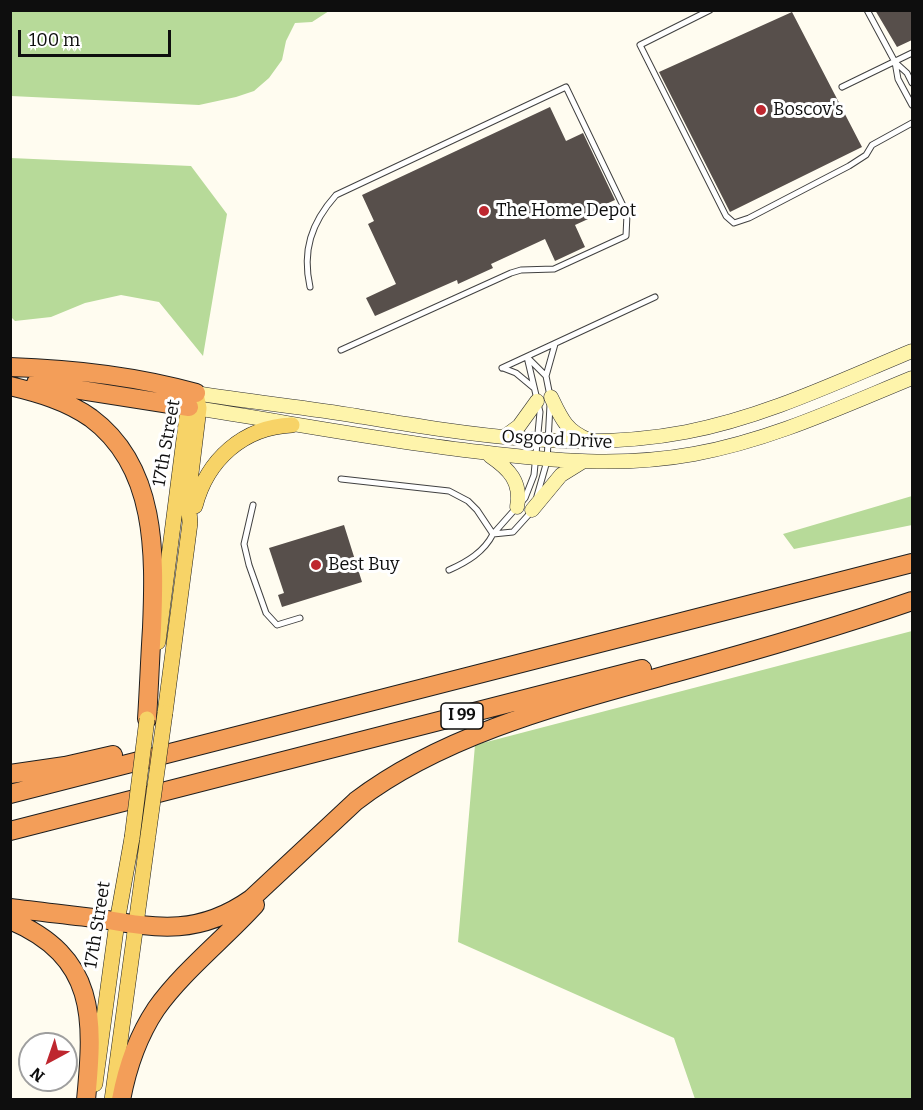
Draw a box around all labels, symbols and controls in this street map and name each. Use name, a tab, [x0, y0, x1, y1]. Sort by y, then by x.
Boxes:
scale bar	[21, 18, 174, 56]
text: 100 m	[29, 29, 80, 51]
place label: Boscov's	[773, 99, 844, 121]
marker: Boscov's	[754, 103, 768, 117]
place label: The Home Depot	[496, 200, 636, 222]
marker: The Home Depot	[477, 204, 491, 218]
street label: 17th Street	[149, 398, 185, 488]
street label: Osgood Drive	[501, 426, 613, 454]
place label: Best Buy	[328, 554, 400, 576]
marker: Best Buy	[309, 558, 323, 572]
road number: I 99	[441, 703, 483, 729]
street label: 17th Street	[80, 880, 116, 970]
north arrow	[18, 1032, 78, 1092]
text: N	[27, 1063, 48, 1086]

